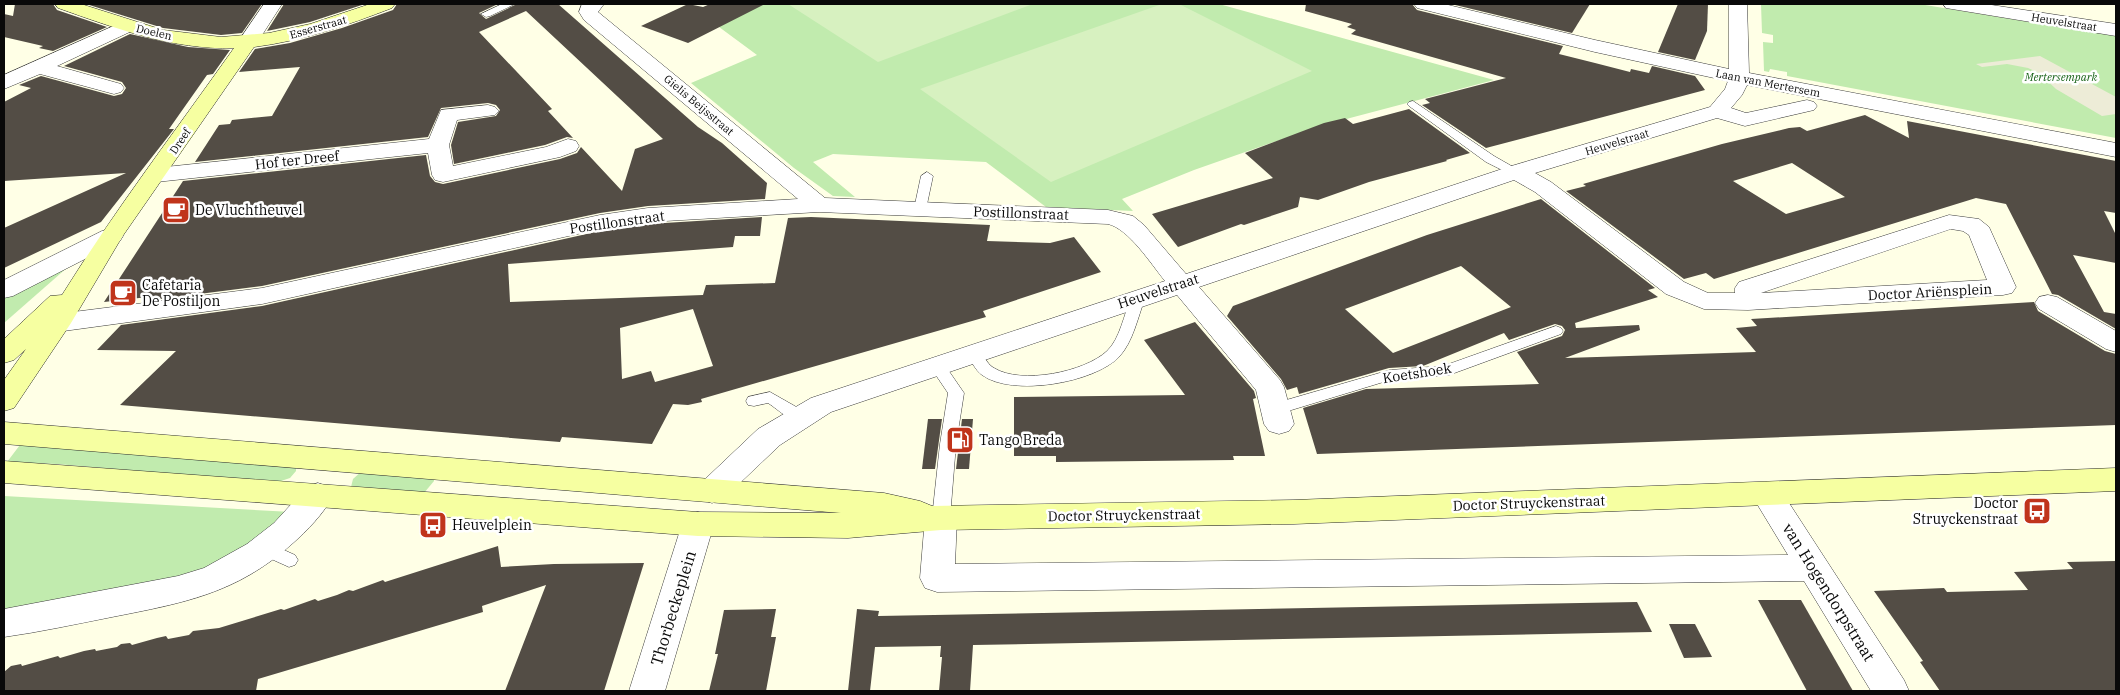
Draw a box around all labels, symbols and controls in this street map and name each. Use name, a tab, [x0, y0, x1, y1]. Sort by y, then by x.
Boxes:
street label: Heuvelstraat	[2030, 10, 2098, 34]
street label: Esserstraat	[288, 12, 348, 42]
street label: Doelen	[135, 21, 173, 43]
street label: Laan van Mertersem	[1714, 66, 1822, 100]
park label: Mertersempark	[2024, 70, 2097, 84]
street label: Gielis Beijsstraat	[661, 72, 737, 138]
street label: Dreef	[166, 124, 194, 157]
street label: Heuvelstraat	[1583, 126, 1651, 158]
street label: Hof ter Dreef	[254, 146, 341, 173]
cafe icon: De Vluchtheuvel	[161, 195, 191, 225]
place label: De Vluchtheuvel	[195, 201, 303, 219]
street label: Postillonstraat	[973, 202, 1069, 224]
street label: Postillonstraat	[568, 206, 666, 238]
street label: Heuvelstraat	[1115, 269, 1201, 313]
place label: Cafetaria De Postiljon	[142, 276, 220, 310]
cafe icon: Cafetaria De Postiljon	[108, 278, 138, 308]
street label: Doctor Ariënsplein	[1867, 280, 1993, 304]
street label: Koetshoek	[1381, 359, 1453, 387]
fuel station icon: Tango Breda	[945, 425, 975, 455]
place label: Tango Breda	[979, 431, 1063, 449]
street label: Doctor Struyckenstraat	[1452, 491, 1606, 515]
place label: Doctor Struyckenstraat	[1913, 494, 2019, 528]
bus stop icon: Doctor Struyckenstraat	[2022, 496, 2052, 526]
street label: Doctor Struyckenstraat	[1048, 505, 1201, 525]
bus stop icon: Heuvelplein	[418, 510, 448, 540]
place label: Heuvelplein	[452, 516, 532, 534]
street label: van Hogendorpstraat	[1778, 519, 1880, 665]
street label: Thorbeckeplein	[646, 548, 700, 668]

